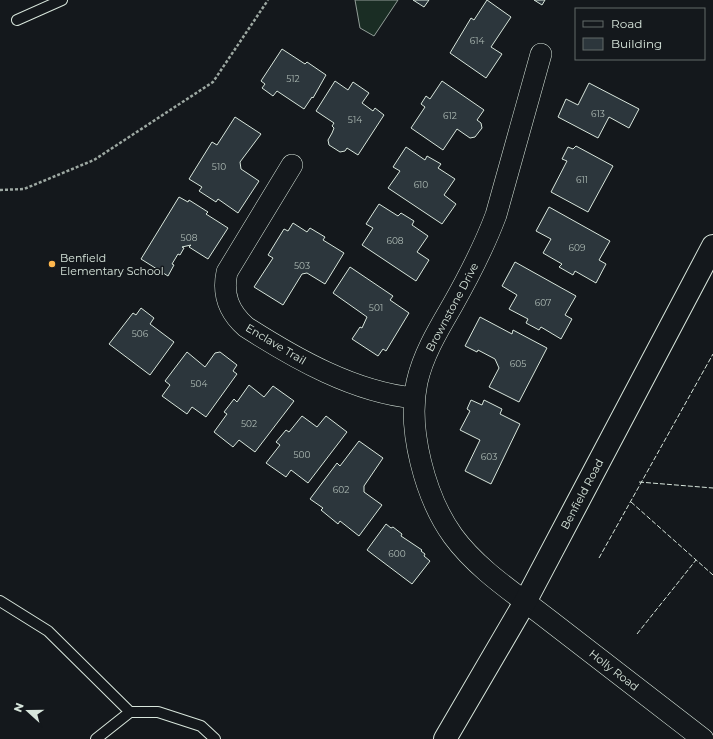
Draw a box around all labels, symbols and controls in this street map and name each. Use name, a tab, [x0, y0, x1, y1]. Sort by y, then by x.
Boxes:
legend	[575, 8, 705, 60]
text: Road	[611, 16, 642, 31]
house number: 614	[470, 35, 484, 46]
text: Building	[611, 36, 662, 51]
house number: 512	[286, 73, 300, 84]
house number: 613	[591, 108, 605, 119]
house number: 612	[443, 110, 457, 121]
house number: 514	[348, 114, 362, 125]
house number: 510	[212, 161, 226, 172]
house number: 611	[576, 174, 588, 185]
house number: 610	[414, 179, 428, 190]
house number: 508	[181, 232, 198, 243]
house number: 608	[386, 235, 404, 246]
house number: 609	[569, 242, 586, 253]
place label: Benfield Elementary School	[60, 251, 164, 278]
marker: Benfield Elementary School	[47, 259, 57, 269]
house number: 503	[294, 260, 310, 271]
street label: Brownstone Drive	[423, 260, 482, 354]
house number: 607	[535, 297, 551, 308]
house number: 501	[369, 302, 383, 313]
street label: Enclave Trail	[243, 320, 309, 368]
house number: 506	[132, 328, 149, 339]
house number: 605	[510, 358, 526, 369]
house number: 504	[190, 378, 208, 389]
house number: 502	[241, 418, 257, 429]
house number: 500	[293, 449, 311, 460]
house number: 603	[481, 451, 497, 462]
street label: Benfield Road	[558, 456, 606, 532]
house number: 602	[333, 484, 349, 495]
house number: 600	[388, 548, 406, 559]
street label: Holly Road	[586, 646, 642, 694]
north arrow	[8, 691, 48, 731]
text: N	[11, 701, 27, 714]

